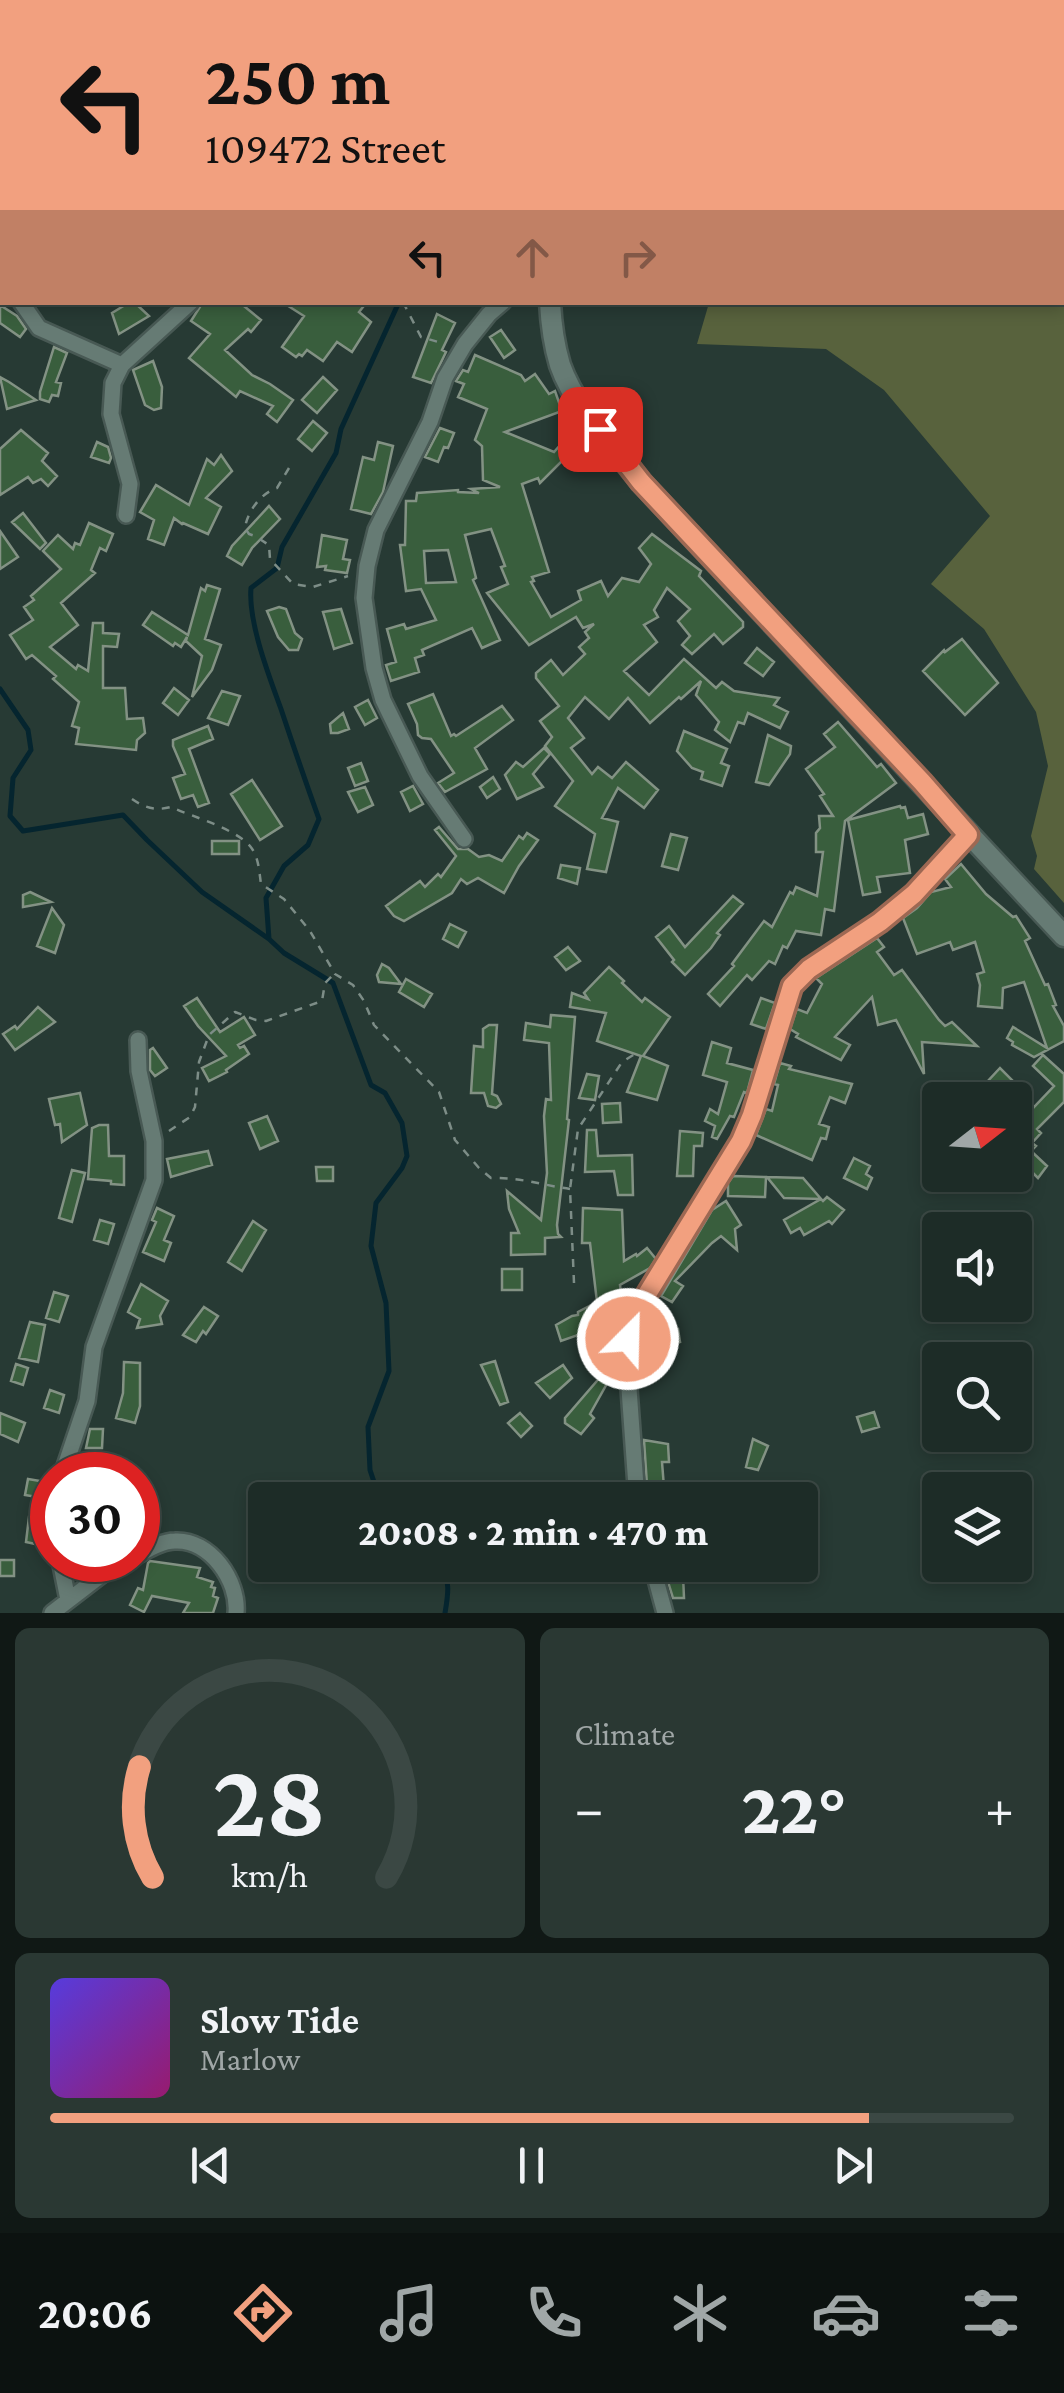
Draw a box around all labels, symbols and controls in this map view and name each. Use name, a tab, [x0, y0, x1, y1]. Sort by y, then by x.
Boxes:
icon: left	[40, 40, 170, 170]
text: 250 m	[205, 41, 390, 119]
text: 109472 Street	[205, 123, 446, 173]
icon: left	[400, 230, 455, 285]
icon: ahead	[505, 230, 560, 285]
icon: right	[610, 230, 665, 285]
pin	[558, 387, 643, 472]
icon: arrive	[573, 402, 628, 457]
north arrow	[922, 1082, 1032, 1192]
map controls	[922, 1082, 1032, 1582]
button: sound	[922, 1212, 1032, 1322]
position arrow	[576, 1287, 680, 1391]
button: search	[922, 1342, 1032, 1452]
speed limit sign: 30	[30, 1452, 160, 1582]
button: layers	[922, 1472, 1032, 1582]
text: 20:08 · 2 min · 470 m	[358, 1511, 708, 1553]
text: Climate	[575, 1716, 675, 1752]
text: 28	[213, 1742, 327, 1857]
text: 22°	[741, 1766, 847, 1849]
text: −	[575, 1778, 604, 1839]
text: +	[985, 1778, 1014, 1839]
text: km/h	[231, 1855, 308, 1895]
text: Slow Tide	[200, 1999, 359, 2041]
text: Marlow	[200, 2041, 300, 2077]
icon: previous	[183, 2138, 238, 2193]
icon: pause	[504, 2138, 559, 2193]
icon: next	[826, 2138, 881, 2193]
icon: directions	[228, 2278, 298, 2348]
icon: music	[374, 2278, 444, 2348]
icon: phone	[519, 2278, 589, 2348]
icon: climate	[665, 2278, 735, 2348]
icon: car	[811, 2278, 881, 2348]
icon: filters	[956, 2278, 1026, 2348]
text: 20:06	[38, 2288, 153, 2338]

